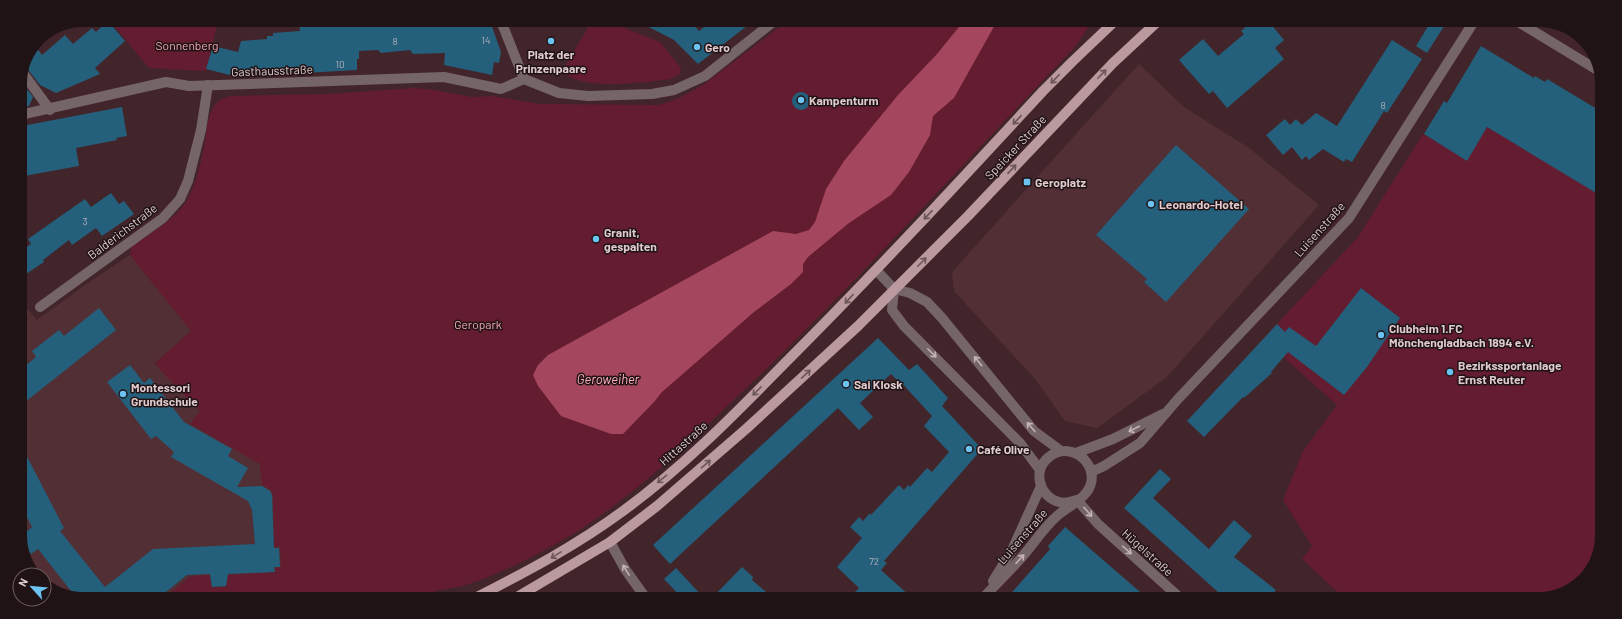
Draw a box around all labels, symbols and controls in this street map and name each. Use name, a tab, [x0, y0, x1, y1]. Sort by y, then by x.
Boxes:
house number: 14	[481, 34, 491, 46]
house number: 8	[392, 35, 398, 47]
marker: Platz der Prinzenpaare	[546, 36, 556, 46]
park label: Sonnenberg	[156, 38, 218, 52]
place label: Gero	[705, 40, 730, 54]
marker: Gero	[692, 42, 702, 52]
place label: Platz der Prinzenpaare	[516, 47, 587, 75]
house number: 10	[335, 58, 345, 70]
street label: Gasthausstraße	[231, 62, 313, 78]
one-way arrow	[1097, 69, 1107, 79]
one-way arrow	[1051, 74, 1060, 84]
place label: Kampenturm	[809, 93, 878, 107]
marker: Kampenturm	[796, 95, 806, 105]
house number: 8	[1380, 99, 1386, 111]
street label: Speicker Straße	[982, 112, 1048, 182]
one-way arrow	[1012, 115, 1021, 125]
one-way arrow	[1008, 163, 1017, 174]
place label: Geroplatz	[1035, 175, 1087, 189]
marker: Geroplatz	[1022, 177, 1032, 187]
place label: Leonardo-Hotel	[1159, 197, 1243, 211]
marker: Leonardo-Hotel	[1146, 199, 1156, 209]
street label: Luisenstraße	[1291, 199, 1347, 259]
street label: Balderichstraße	[85, 200, 159, 262]
one-way arrow	[923, 209, 932, 220]
house number: 3	[82, 215, 88, 227]
place label: Granit, gespalten	[604, 225, 657, 253]
marker: Granit, gespalten	[591, 234, 601, 244]
one-way arrow	[917, 257, 927, 267]
one-way arrow	[844, 294, 854, 304]
park label: Geropark	[454, 317, 502, 331]
place label: Clubheim 1.FC Mönchengladbach 1894 e.V.	[1389, 321, 1534, 349]
marker: Clubheim 1.FC Mönchengladbach 1894 e.V.	[1376, 330, 1386, 340]
one-way arrow	[927, 348, 937, 358]
one-way arrow	[973, 356, 982, 367]
place label: Bezirkssportanlage Ernst Reuter	[1458, 358, 1562, 386]
marker: Bezirkssportanlage Ernst Reuter	[1445, 367, 1455, 377]
one-way arrow	[801, 370, 811, 379]
water label: Geroweiher	[577, 371, 640, 387]
place label: Sai KIosk	[854, 377, 903, 391]
marker: Sai KIosk	[841, 379, 851, 389]
place label: Montessori Grundschule	[131, 380, 198, 408]
one-way arrow	[752, 386, 762, 396]
marker: Montessori Grundschule	[118, 389, 128, 399]
street label: Hittastraße	[656, 418, 710, 468]
one-way arrow	[1027, 422, 1036, 432]
one-way arrow	[1128, 425, 1140, 433]
place label: Café Olive	[977, 442, 1030, 456]
marker: Café Olive	[964, 444, 974, 454]
one-way arrow	[700, 459, 711, 468]
one-way arrow	[657, 475, 668, 484]
street label: Luisenstraße	[994, 506, 1050, 566]
one-way arrow	[1083, 507, 1092, 518]
street label: Hügelstraße	[1120, 526, 1176, 578]
one-way arrow	[1122, 546, 1132, 555]
one-way arrow	[550, 551, 562, 559]
one-way arrow	[1015, 554, 1025, 564]
house number: 72	[869, 555, 879, 567]
one-way arrow	[622, 565, 630, 576]
north arrow	[12, 567, 52, 607]
text: N	[15, 576, 30, 588]

